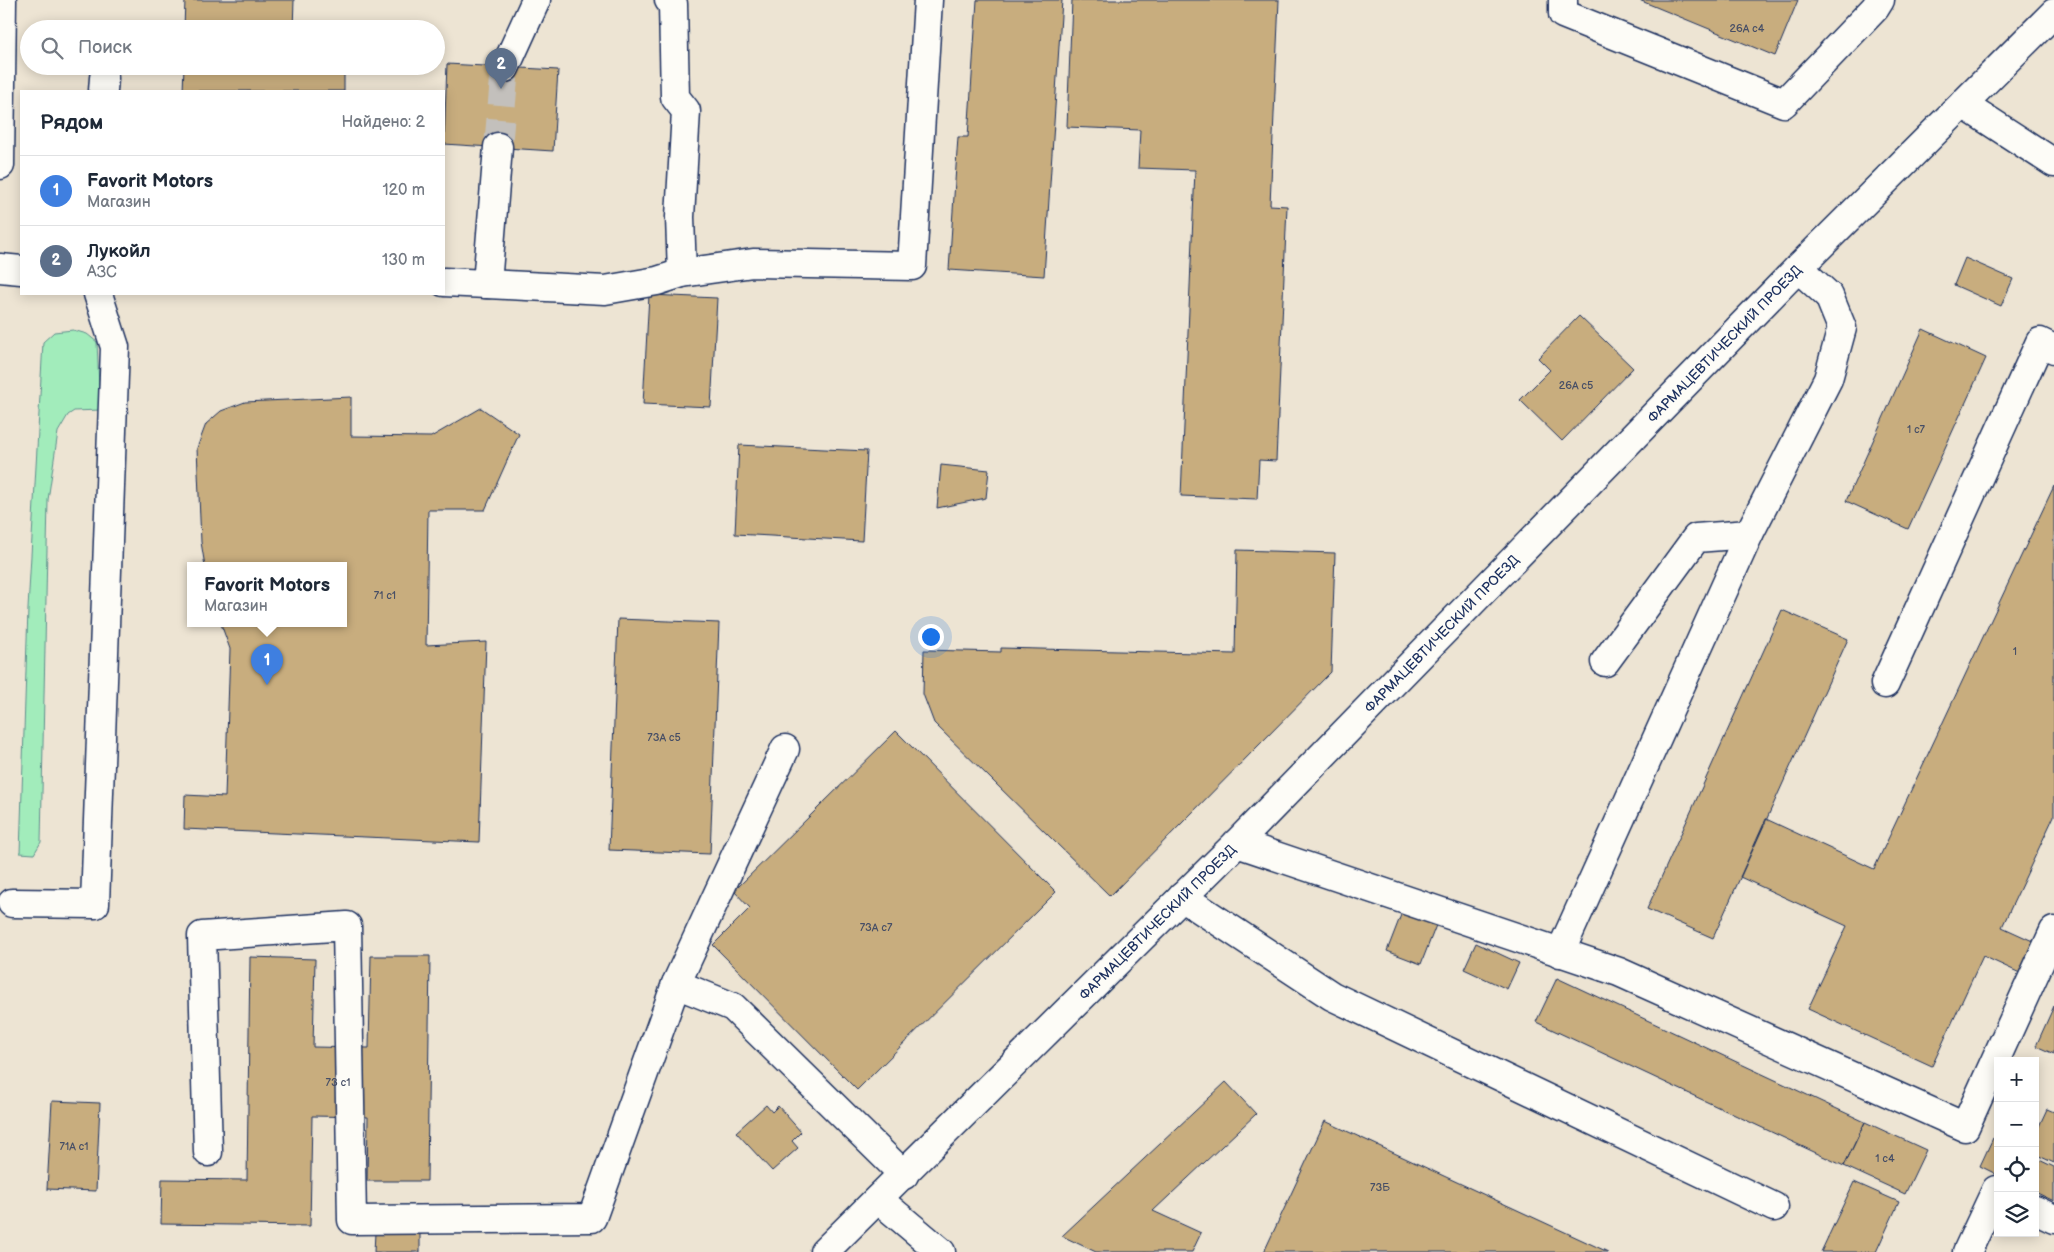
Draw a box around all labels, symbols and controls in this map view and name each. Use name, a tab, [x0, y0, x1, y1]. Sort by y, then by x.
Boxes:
search box	[20, 20, 445, 75]
house number: 26А с4	[1730, 22, 1765, 35]
icon: search	[38, 34, 66, 62]
text: Поиск	[78, 36, 132, 59]
pin: 2	[485, 48, 517, 89]
text: Рядом	[40, 110, 103, 135]
text: Найдено: 2	[341, 113, 425, 132]
text: Favorit Motors	[87, 170, 213, 193]
text: 1	[53, 181, 59, 200]
text: 120 m	[382, 181, 425, 200]
text: Магазин	[87, 193, 151, 212]
text: Лукойл	[87, 240, 151, 263]
text: 2	[51, 251, 61, 270]
text: 130 m	[382, 251, 425, 270]
street label: ФАРМАЦЕВТИЧЕСКИЙ ПРОЕЗД	[1644, 261, 1805, 426]
text: АЗС	[87, 263, 117, 282]
house number: 26А с5	[1559, 379, 1593, 392]
house number: 1 с7	[1907, 423, 1926, 436]
street label: ФАРМАЦЕВТИЧЕСКИЙ ПРОЕЗД	[1361, 551, 1522, 716]
popup	[187, 562, 347, 627]
text: Favorit Motors	[204, 574, 330, 597]
house number: 71 с1	[374, 589, 396, 602]
text: Магазин	[204, 597, 268, 616]
your location	[918, 624, 944, 650]
pin: 1	[251, 644, 283, 685]
house number: 1	[2013, 645, 2017, 658]
house number: 73А с5	[647, 731, 681, 744]
street label: ФАРМАЦЕВТИЧЕСКИЙ ПРОЕЗД	[1075, 841, 1239, 1003]
house number: 73А с7	[860, 921, 893, 934]
map controls	[1994, 1057, 2039, 1237]
button: +	[1994, 1057, 2039, 1102]
house number: 73 с1	[326, 1076, 350, 1089]
button: −	[1994, 1102, 2039, 1147]
house number: 71А с1	[60, 1140, 88, 1153]
button: locate	[1994, 1147, 2039, 1192]
house number: 1 с4	[1875, 1152, 1895, 1165]
house number: 73Б	[1370, 1181, 1390, 1194]
button: layers	[1994, 1192, 2039, 1237]

